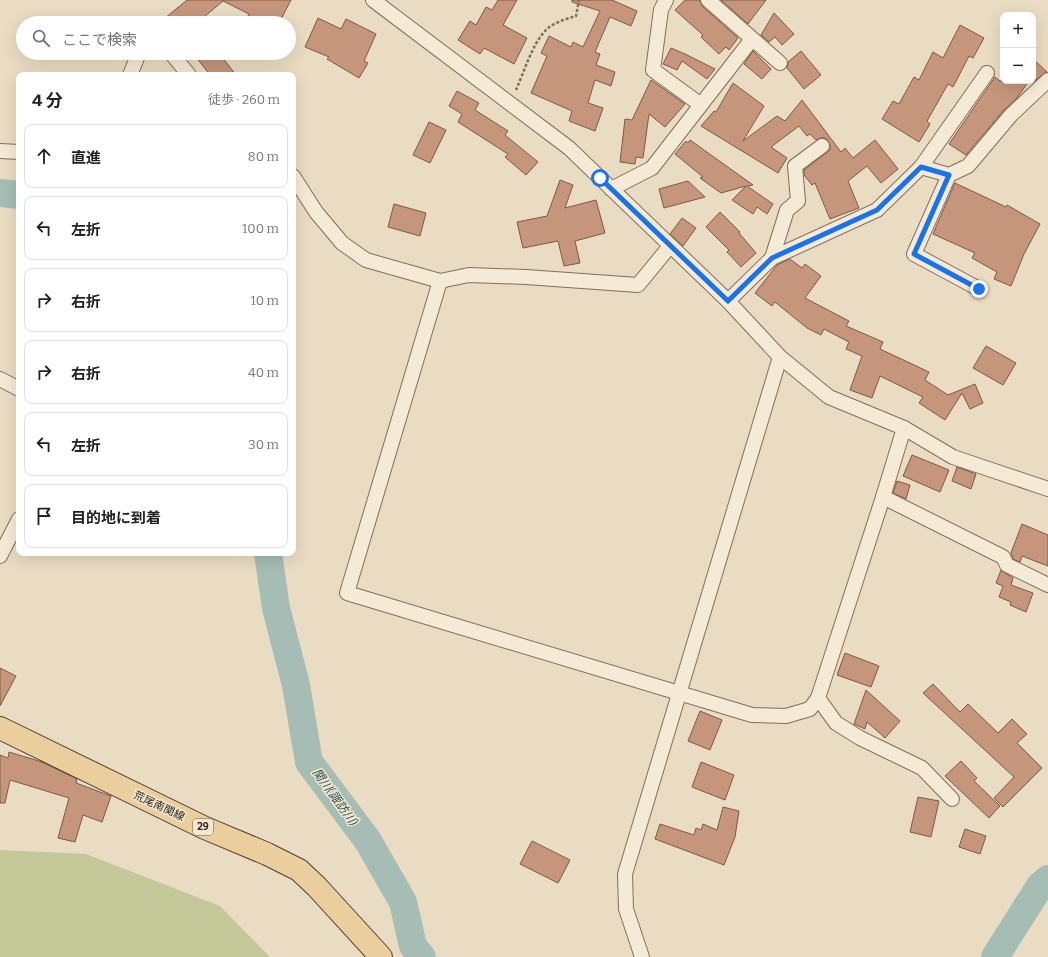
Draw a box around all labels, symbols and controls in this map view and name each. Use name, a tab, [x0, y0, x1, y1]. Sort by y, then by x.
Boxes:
map controls	[1000, 12, 1036, 84]
button: +	[1000, 12, 1036, 48]
search box	[16, 16, 296, 60]
icon: search	[30, 27, 52, 49]
text: ここで検索	[62, 31, 137, 49]
button: −	[1000, 48, 1036, 84]
text: 4 分	[32, 90, 62, 111]
text: 徒歩 · 260 m	[208, 92, 280, 107]
icon: ahead	[33, 145, 55, 167]
text: 直進	[71, 149, 101, 167]
text: 80 m	[248, 149, 279, 164]
route start	[591, 169, 609, 187]
icon: left	[33, 217, 55, 239]
text: 左折	[71, 221, 101, 239]
text: 100 m	[242, 221, 279, 236]
route end	[970, 280, 988, 298]
icon: right	[33, 289, 55, 311]
text: 右折	[71, 293, 101, 311]
text: 10 m	[250, 293, 279, 308]
icon: right	[33, 361, 55, 383]
text: 右折	[71, 365, 101, 383]
text: 40 m	[248, 365, 279, 380]
icon: left	[33, 433, 55, 455]
text: 左折	[71, 437, 101, 455]
text: 30 m	[248, 437, 279, 452]
icon: arrive	[33, 505, 55, 527]
text: 目的地に到着	[71, 509, 161, 527]
water label: 関川(諏訪川)	[310, 765, 361, 829]
street label: 荒尾南関線	[131, 788, 187, 824]
road number: 29	[193, 819, 213, 835]

